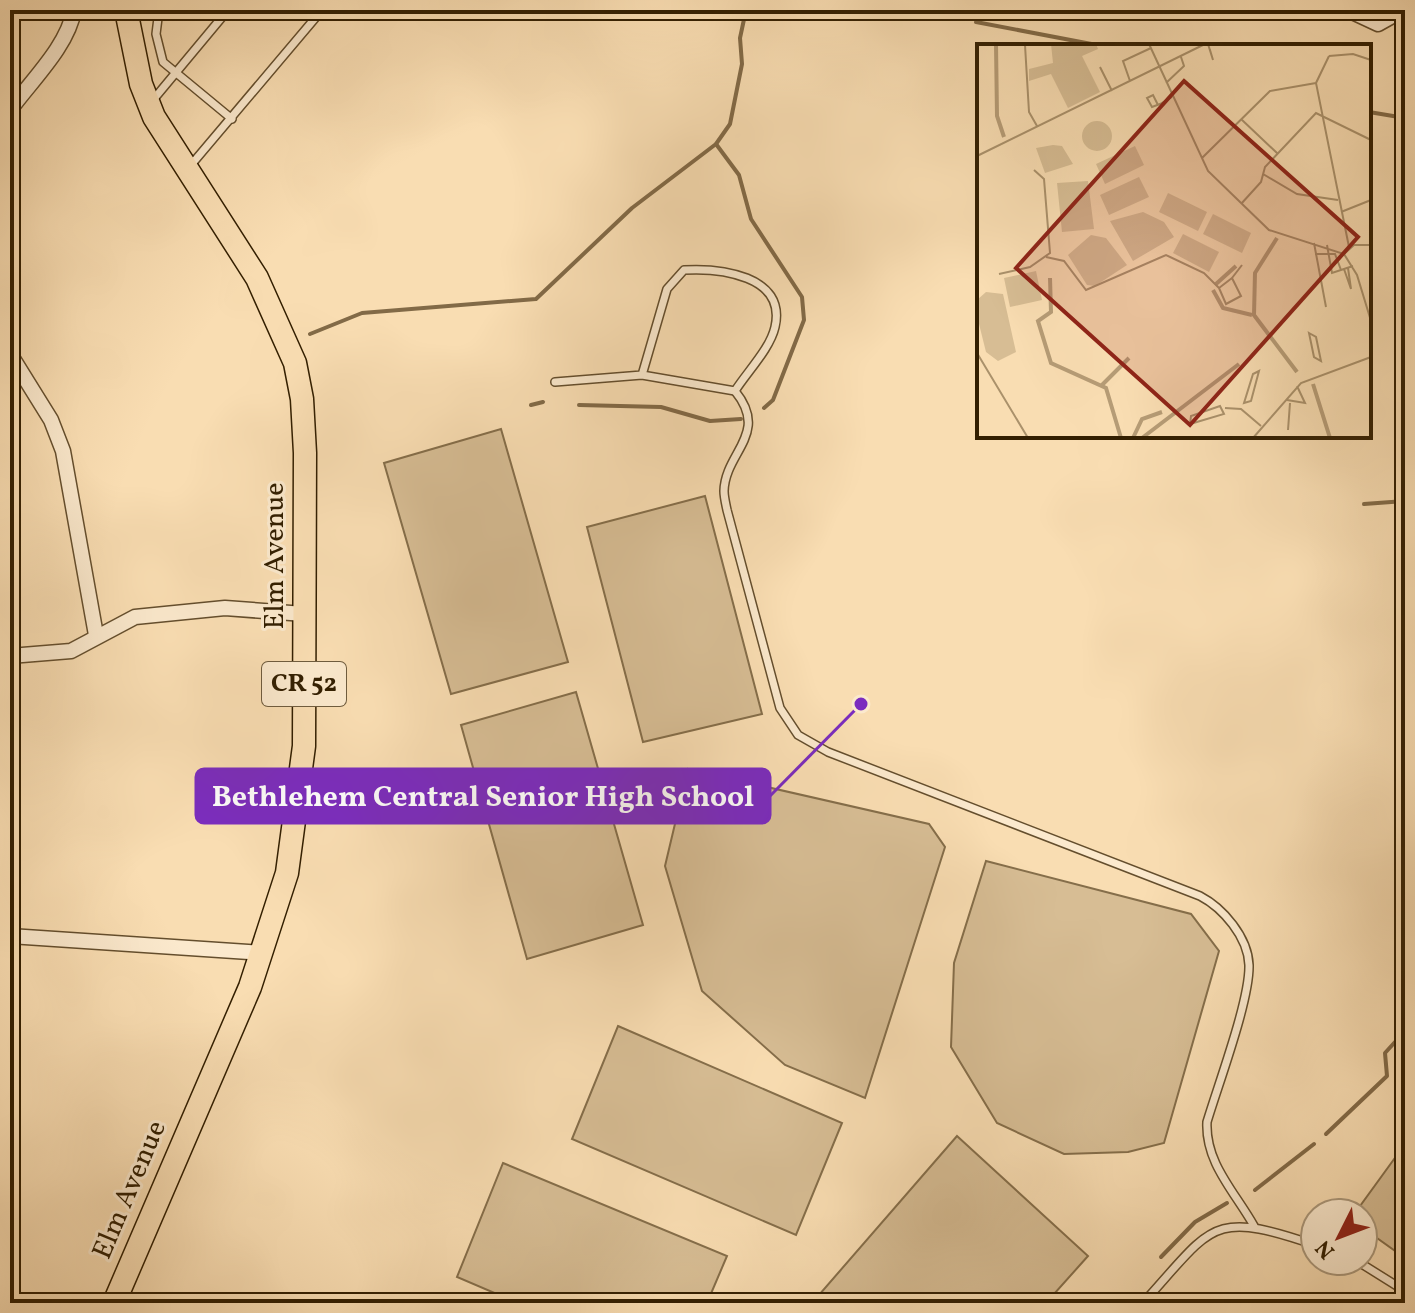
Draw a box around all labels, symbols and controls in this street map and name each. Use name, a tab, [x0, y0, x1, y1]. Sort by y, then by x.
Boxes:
inset map	[977, 44, 1371, 438]
street label: Elm Avenue	[256, 482, 295, 630]
road number: CR 52	[262, 662, 346, 706]
callout: Bethlehem Central Senior High School	[196, 769, 770, 823]
text: Bethlehem Central Senior High School	[212, 777, 754, 819]
street label: Elm Avenue	[83, 1115, 177, 1265]
north arrow	[1299, 1197, 1379, 1277]
text: N	[1309, 1232, 1343, 1265]

